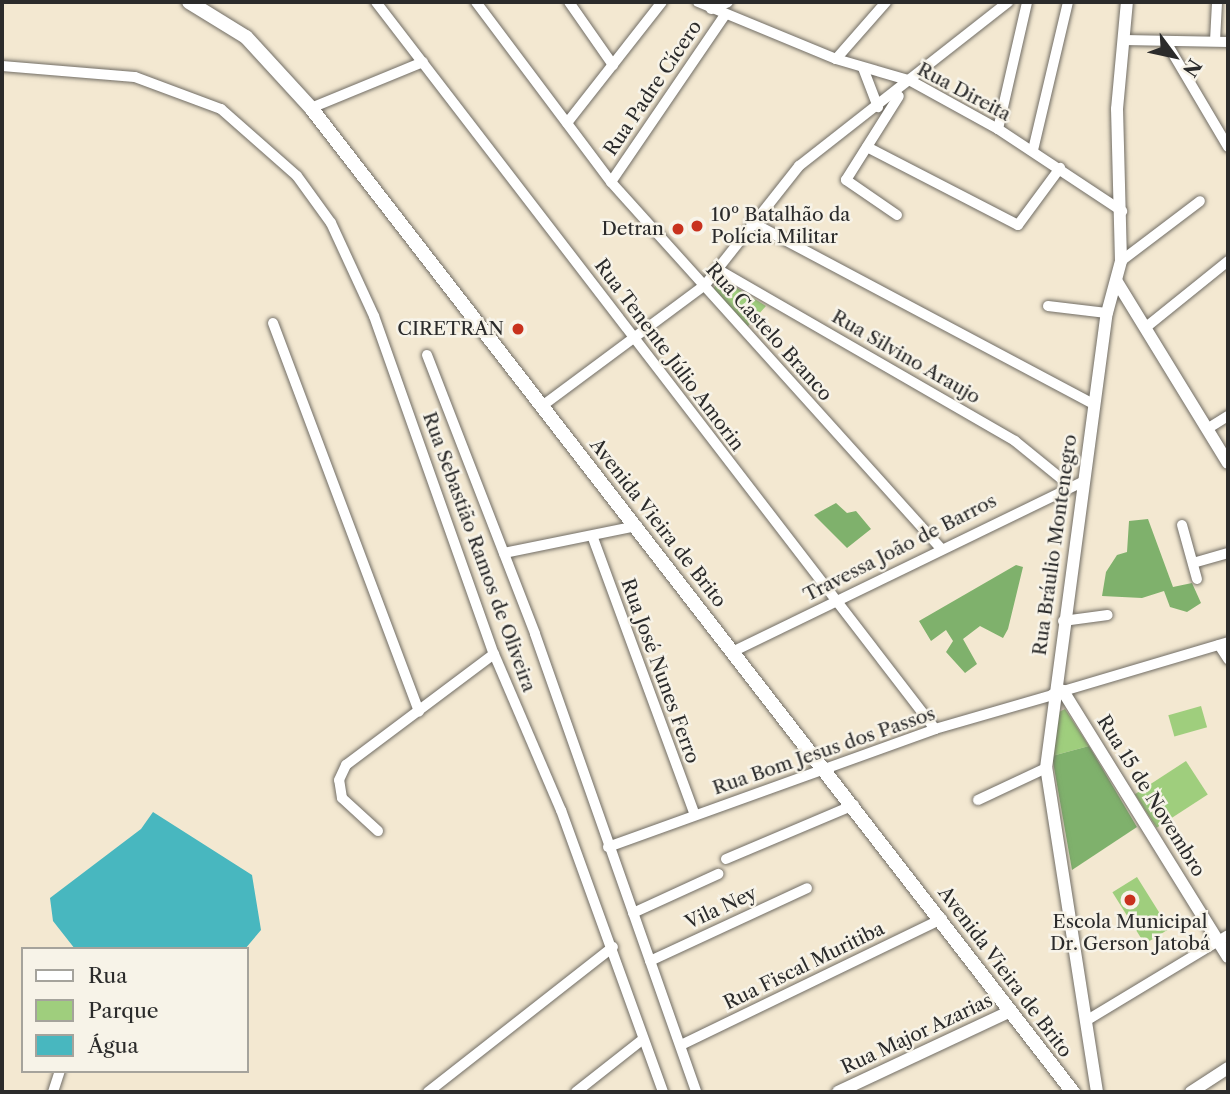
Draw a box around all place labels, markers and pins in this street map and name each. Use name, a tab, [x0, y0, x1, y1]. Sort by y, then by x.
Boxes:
place label: 10º Batalhão da Polícia Militar	[711, 204, 850, 248]
place label: Detran	[601, 218, 664, 240]
marker: 10º Batalhão da Polícia Militar	[689, 218, 705, 234]
marker: Detran	[670, 221, 686, 237]
place label: CIRETRAN	[397, 318, 504, 340]
marker: CIRETRAN	[510, 321, 526, 337]
marker: Escola Municipal Dr. Gerson Jatobá	[1122, 892, 1138, 908]
place label: Escola Municipal Dr. Gerson Jatobá	[1050, 911, 1210, 955]

